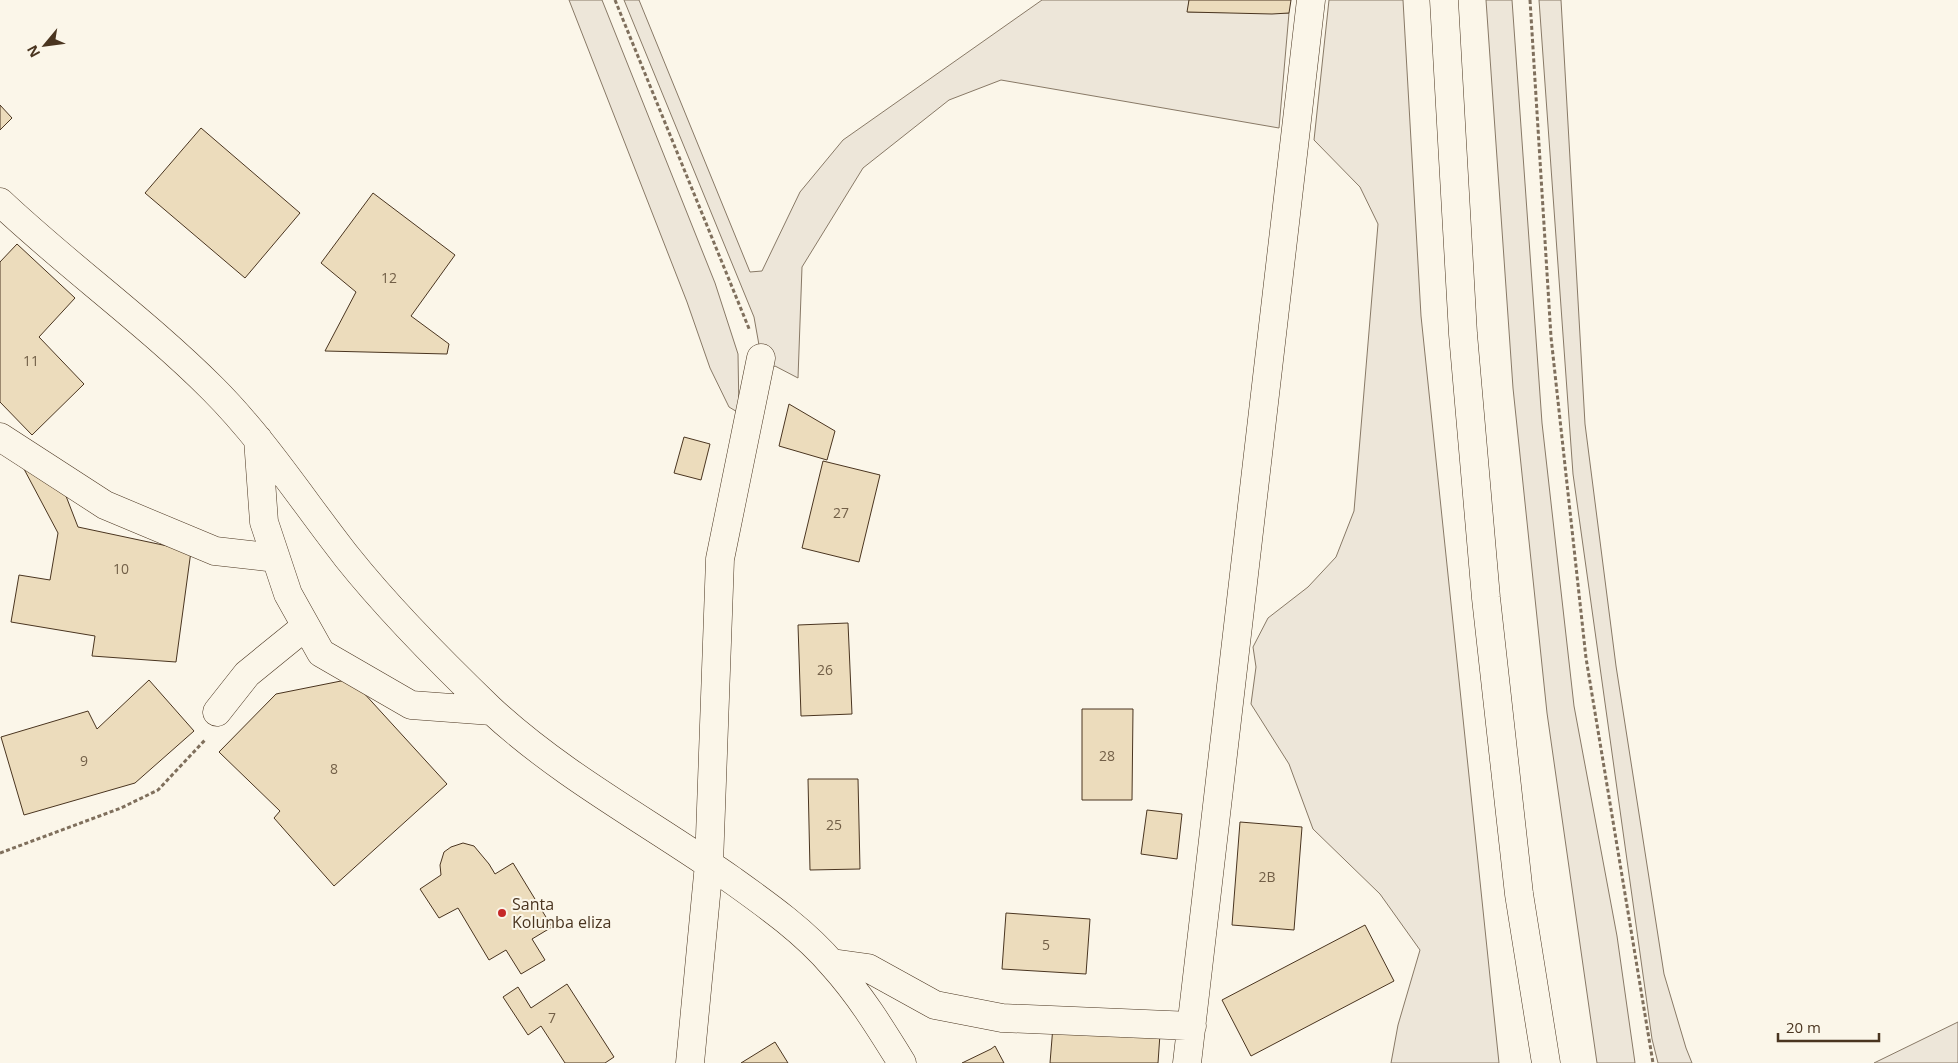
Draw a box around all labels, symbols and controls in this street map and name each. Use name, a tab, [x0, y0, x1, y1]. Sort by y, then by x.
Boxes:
north arrow	[20, 20, 70, 70]
text: N	[22, 42, 44, 61]
house number: 12	[381, 268, 397, 287]
house number: 11	[23, 351, 39, 370]
house number: 27	[833, 503, 849, 522]
house number: 10	[113, 559, 129, 578]
house number: 26	[817, 660, 833, 679]
house number: 28	[1099, 746, 1115, 765]
house number: 9	[80, 751, 88, 770]
house number: 8	[330, 759, 338, 778]
house number: 25	[826, 815, 842, 834]
house number: 2B	[1258, 867, 1276, 886]
place label: Santa Kolunba eliza	[512, 893, 611, 933]
marker: Santa Kolunba eliza	[496, 907, 508, 919]
house number: 5	[1042, 935, 1050, 954]
house number: 7	[548, 1008, 556, 1027]
scale bar	[1778, 1010, 1879, 1042]
text: 20 m	[1786, 1017, 1821, 1037]

